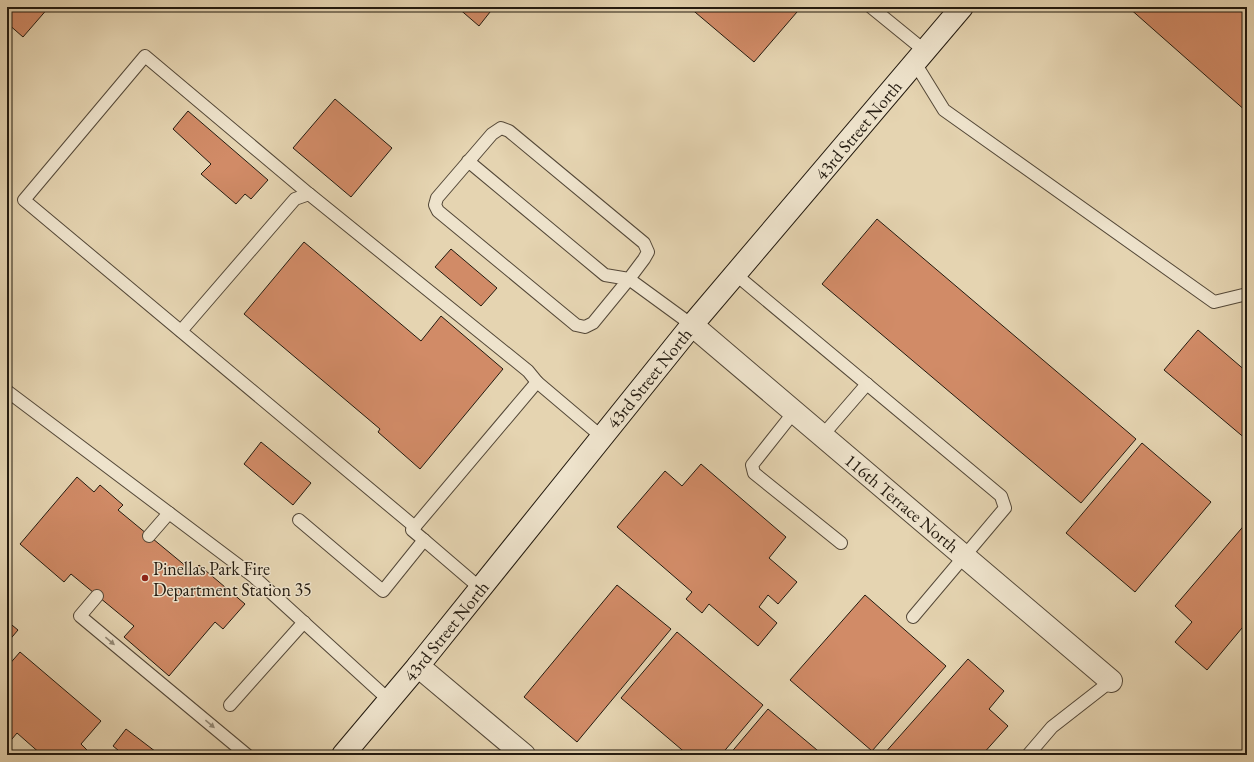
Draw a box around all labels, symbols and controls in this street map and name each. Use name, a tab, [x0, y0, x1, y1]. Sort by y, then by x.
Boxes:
street label: 43rd Street North	[810, 75, 906, 185]
street label: 43rd Street North	[601, 323, 697, 433]
street label: 116th Terrace North	[840, 448, 964, 558]
place label: Pinellas Park Fire Department Station 35	[153, 557, 312, 601]
marker: Pinellas Park Fire Department Station 35	[140, 573, 150, 583]
street label: 43rd Street North	[398, 576, 494, 686]
one-way arrow	[105, 636, 116, 645]
one-way arrow	[205, 719, 215, 728]

